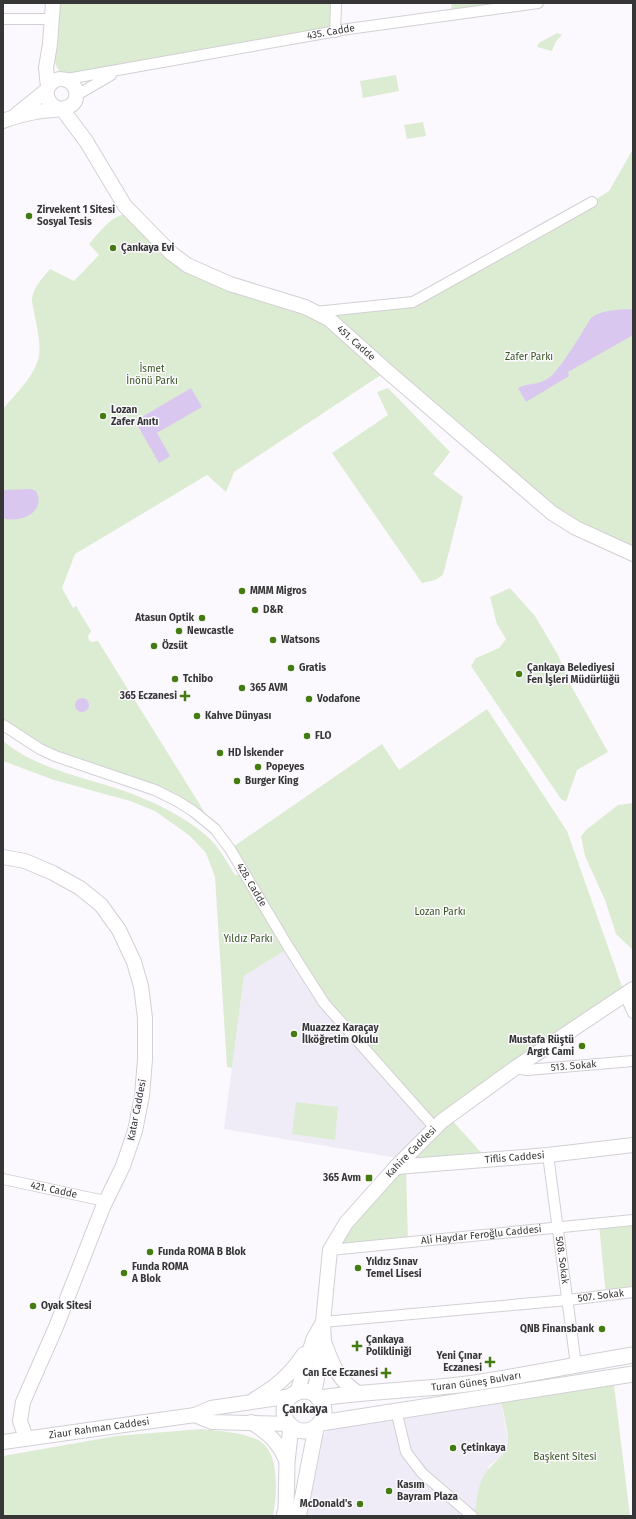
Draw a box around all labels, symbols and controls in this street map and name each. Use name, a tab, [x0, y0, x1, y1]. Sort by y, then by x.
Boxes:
street label: 435. Cadde	[306, 22, 356, 42]
place label: Zirvekent 1 Sitesi Sosyal Tesis	[37, 204, 115, 228]
marker: Zirvekent 1 Sitesi Sosyal Tesis	[24, 211, 34, 221]
place label: Çankaya Evi	[121, 242, 175, 254]
marker: Çankaya Evi	[108, 243, 118, 253]
street label: 451. Cadde	[334, 323, 378, 363]
park label: Zafer Parkı	[505, 351, 553, 363]
park label: İsmet İnönü Parkı	[126, 361, 178, 387]
place label: Lozan Zafer Anıtı	[111, 404, 159, 428]
marker: Lozan Zafer Anıtı	[98, 411, 108, 421]
place label: MMM Migros	[250, 585, 307, 597]
marker: MMM Migros	[237, 586, 247, 596]
place label: D&R	[263, 604, 284, 616]
marker: D&R	[250, 605, 260, 615]
place label: Atasun Optik	[134, 612, 194, 624]
marker: Atasun Optik	[197, 613, 207, 623]
place label: Newcastle	[187, 625, 234, 637]
marker: Newcastle	[174, 626, 184, 636]
place label: Watsons	[281, 634, 320, 646]
marker: Watsons	[268, 635, 278, 645]
place label: Özsüt	[162, 639, 188, 652]
marker: Özsüt	[149, 641, 159, 651]
place label: Gratis	[299, 662, 326, 674]
place label: Çankaya Belediyesi Fen İşleri Müdürlüğü	[527, 662, 620, 686]
marker: Gratis	[286, 663, 296, 673]
marker: Çankaya Belediyesi Fen İşleri Müdürlüğü	[514, 669, 524, 679]
place label: Tchibo	[183, 673, 213, 685]
marker: Tchibo	[170, 674, 180, 684]
place label: 365 AVM	[249, 682, 288, 694]
marker: 365 AVM	[237, 683, 247, 693]
place label: 365 Eczanesi	[119, 690, 177, 702]
marker: 365 Eczanesi	[180, 691, 190, 701]
place label: Vodafone	[316, 693, 361, 705]
marker: Vodafone	[304, 694, 314, 704]
place label: Kahve Dünyası	[205, 710, 271, 722]
marker: Kahve Dünyası	[192, 711, 202, 721]
place label: FLO	[315, 730, 332, 742]
marker: FLO	[302, 731, 312, 741]
place label: HD İskender	[228, 746, 284, 759]
marker: HD İskender	[215, 748, 225, 758]
place label: Popeyes	[266, 761, 305, 773]
marker: Popeyes	[253, 762, 263, 772]
place label: Burger King	[245, 775, 299, 787]
marker: Burger King	[232, 776, 242, 786]
street label: 428. Cadde	[234, 861, 269, 909]
park label: Lozan Parkı	[414, 906, 466, 918]
park label: Yıldız Parkı	[223, 933, 273, 945]
place label: Muazzez Karaçay İlköğretim Okulu	[302, 1022, 379, 1046]
marker: Muazzez Karaçay İlköğretim Okulu	[289, 1029, 299, 1039]
place label: Mustafa Rüştü Argıt Cami	[509, 1034, 574, 1058]
marker: Mustafa Rüştü Argıt Cami	[577, 1041, 587, 1051]
street label: 513. Sokak	[550, 1058, 598, 1074]
street label: Katar Caddesi	[125, 1078, 149, 1142]
street label: Kahire Caddesi	[383, 1124, 439, 1180]
street label: Tiflis Caddesi	[484, 1149, 545, 1166]
place label: 365 Avm	[322, 1172, 361, 1184]
marker: 365 Avm	[364, 1173, 374, 1183]
street label: 421. Cadde	[29, 1179, 78, 1201]
street label: Ali Haydar Feroğlu Caddesi	[420, 1223, 542, 1247]
street label: 508. Sokak	[553, 1235, 571, 1286]
place label: Funda ROMA B Blok	[158, 1246, 246, 1258]
marker: Funda ROMA B Blok	[145, 1247, 155, 1257]
place label: Yıldız Sınav Temel Lisesi	[365, 1256, 422, 1280]
place label: Funda ROMA A Blok	[131, 1261, 190, 1285]
marker: Yıldız Sınav Temel Lisesi	[353, 1263, 363, 1273]
marker: Funda ROMA A Blok	[119, 1268, 129, 1278]
street label: 507. Sokak	[577, 1287, 626, 1305]
place label: Oyak Sitesi	[41, 1300, 92, 1312]
marker: Oyak Sitesi	[28, 1301, 38, 1311]
place label: QNB Finansbank	[520, 1323, 594, 1335]
marker: QNB Finansbank	[597, 1324, 607, 1334]
place label: Çankaya Polikliniği	[366, 1334, 412, 1358]
marker: Çankaya Polikliniği	[351, 1340, 363, 1352]
place label: Yeni Çınar Eczanesi	[436, 1350, 483, 1374]
marker: Yeni Çınar Eczanesi	[485, 1357, 495, 1367]
place label: Can Ece Eczanesi	[302, 1367, 378, 1379]
marker: Can Ece Eczanesi	[381, 1368, 391, 1378]
street label: Turan Güneş Bulvarı	[431, 1369, 522, 1394]
district label: Çankaya	[282, 1402, 328, 1417]
street label: Ziaur Rahman Caddesi	[48, 1415, 150, 1442]
place label: Çetinkaya	[461, 1442, 506, 1454]
marker: Çetinkaya	[448, 1443, 458, 1453]
park label: Başkent Sitesi	[533, 1451, 597, 1463]
place label: Kasım Bayram Plaza	[397, 1479, 458, 1503]
marker: Kasım Bayram Plaza	[384, 1486, 394, 1496]
place label: McDonald's	[300, 1498, 352, 1510]
marker: McDonald's	[355, 1499, 365, 1509]

